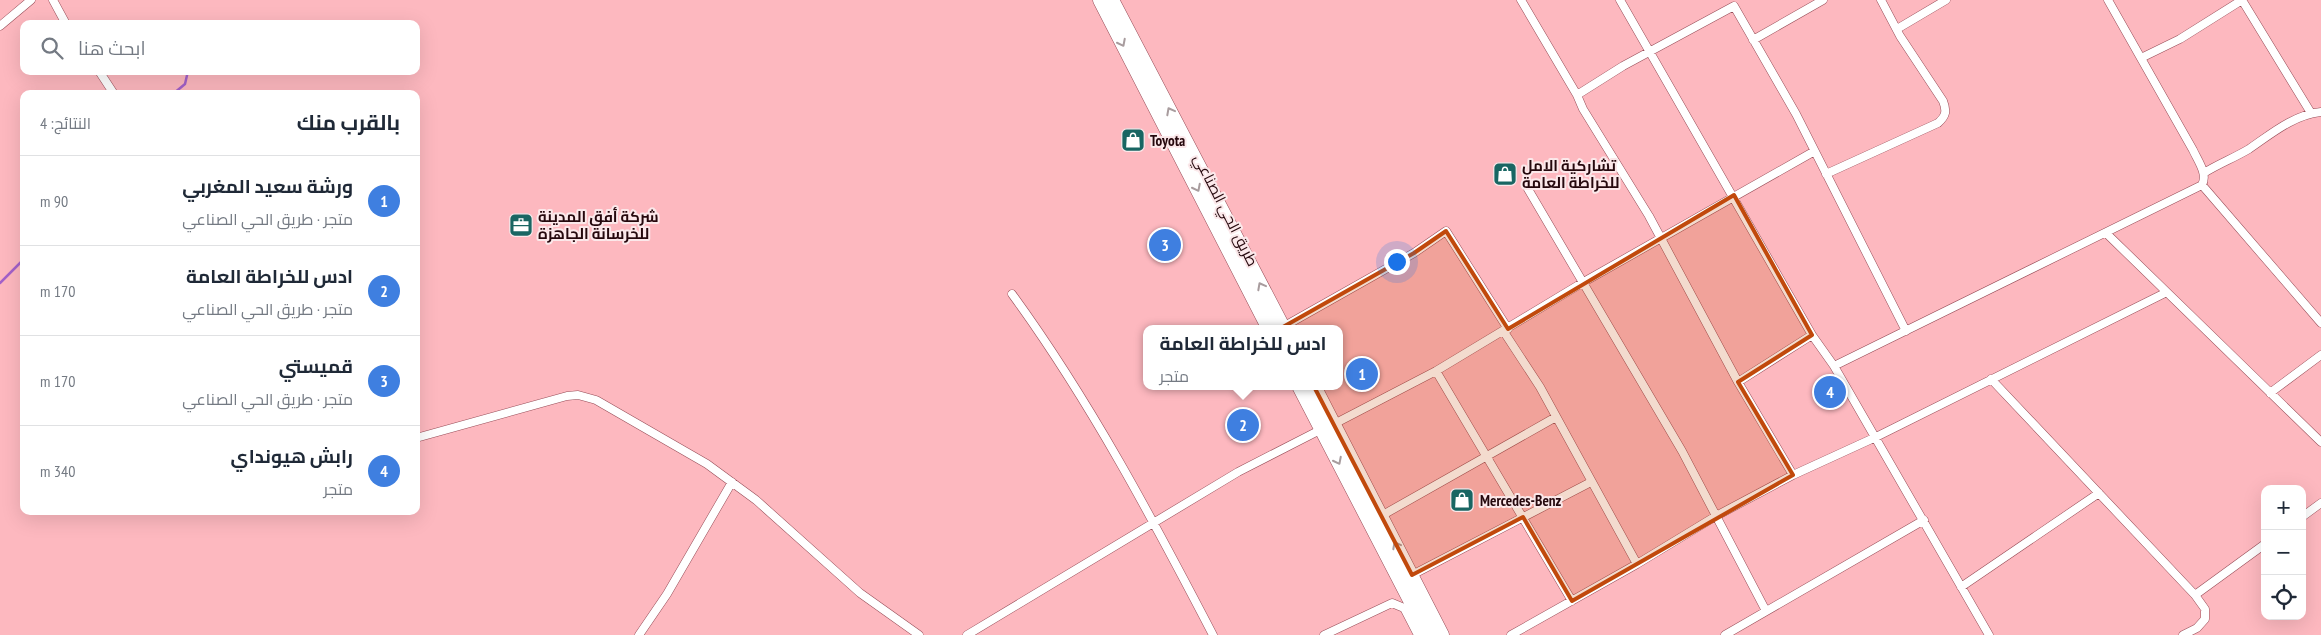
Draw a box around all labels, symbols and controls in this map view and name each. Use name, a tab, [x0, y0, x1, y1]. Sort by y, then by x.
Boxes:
search box	[20, 20, 420, 75]
icon: search	[38, 34, 66, 62]
text: ابحث هنا	[78, 36, 146, 60]
one-way arrow	[1116, 38, 1126, 47]
one-way arrow	[1166, 107, 1176, 116]
text: بالقرب منك	[297, 109, 400, 136]
text: النتائج: 4	[40, 113, 91, 133]
shop icon: Toyota	[1120, 127, 1146, 153]
place label: Toyota	[1150, 131, 1185, 150]
street label: طريق الحي الصناعي	[1187, 151, 1262, 270]
place label: تشاركية الامل للخراطة العامة	[1522, 156, 1619, 192]
shop icon: تشاركية الامل للخراطة العامة	[1492, 161, 1518, 187]
text: ورشة سعيد المغربي	[182, 174, 353, 198]
one-way arrow	[1191, 183, 1201, 192]
text: 90 m	[40, 191, 68, 211]
text: 1	[380, 191, 388, 211]
place label: شركة أفق المدينة للخرسانة الجاهزة	[538, 207, 659, 243]
text: متجر · طريق الحي الصناعي	[182, 209, 353, 229]
office icon: شركة أفق المدينة للخرسانة الجاهزة	[508, 212, 534, 238]
pin: 3	[1149, 226, 1181, 264]
your location	[1384, 249, 1410, 275]
text: ادس للخراطة العامة	[186, 264, 353, 288]
text: 170 m	[40, 281, 75, 301]
text: 2	[380, 281, 388, 301]
one-way arrow	[1257, 282, 1267, 291]
text: متجر · طريق الحي الصناعي	[182, 299, 353, 319]
popup	[1143, 325, 1343, 390]
text: ادس للخراطة العامة	[1159, 331, 1327, 355]
text: قميستي	[279, 354, 353, 378]
pin: 1	[1346, 355, 1378, 393]
text: متجر	[1159, 366, 1189, 386]
text: 170 m	[40, 371, 75, 391]
text: 3	[380, 371, 388, 391]
pin: 4	[1814, 373, 1846, 411]
text: متجر · طريق الحي الصناعي	[182, 389, 353, 409]
pin: 2	[1227, 406, 1259, 444]
text: رابش هيونداي	[231, 444, 353, 468]
one-way arrow	[1332, 455, 1342, 464]
text: 340 m	[40, 461, 75, 481]
text: 4	[380, 461, 388, 481]
text: متجر	[324, 479, 353, 499]
map controls	[2261, 485, 2306, 620]
button: +	[2261, 485, 2306, 530]
shop icon: Mercedes-Benz	[1449, 487, 1475, 513]
place label: Mercedes-Benz	[1480, 491, 1562, 510]
button: −	[2261, 530, 2306, 575]
one-way arrow	[1392, 541, 1402, 550]
button: locate	[2261, 575, 2306, 620]

